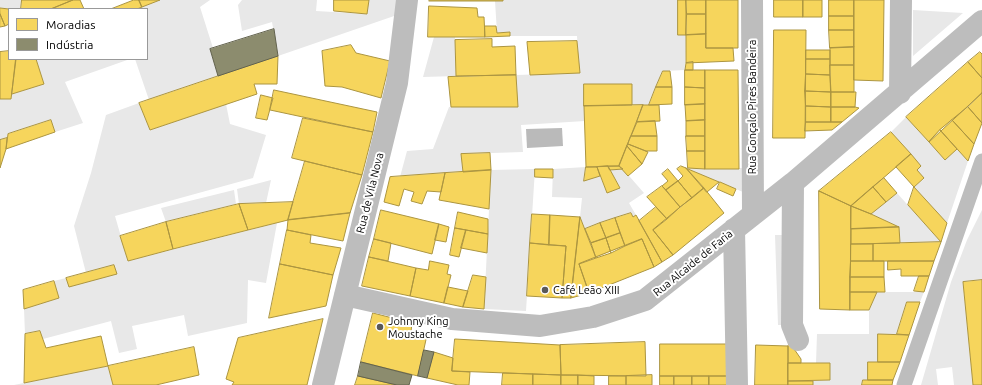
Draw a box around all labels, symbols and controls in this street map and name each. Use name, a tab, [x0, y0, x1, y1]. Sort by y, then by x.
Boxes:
legend	[8, 8, 148, 60]
text: Moradias	[46, 18, 95, 31]
text: Indústria	[46, 38, 93, 51]
street label: Rua Gonçalo Pires Bandeira	[745, 40, 759, 174]
street label: Rua de Vila Nova	[354, 151, 386, 235]
street label: Rua Alcaide de Faria	[651, 227, 735, 299]
place label: Café Leão XIII	[553, 283, 620, 297]
marker: Café Leão XIII	[540, 285, 550, 295]
place label: Johnny King Moustache	[388, 314, 449, 340]
marker: Johnny King Moustache	[375, 322, 385, 332]

